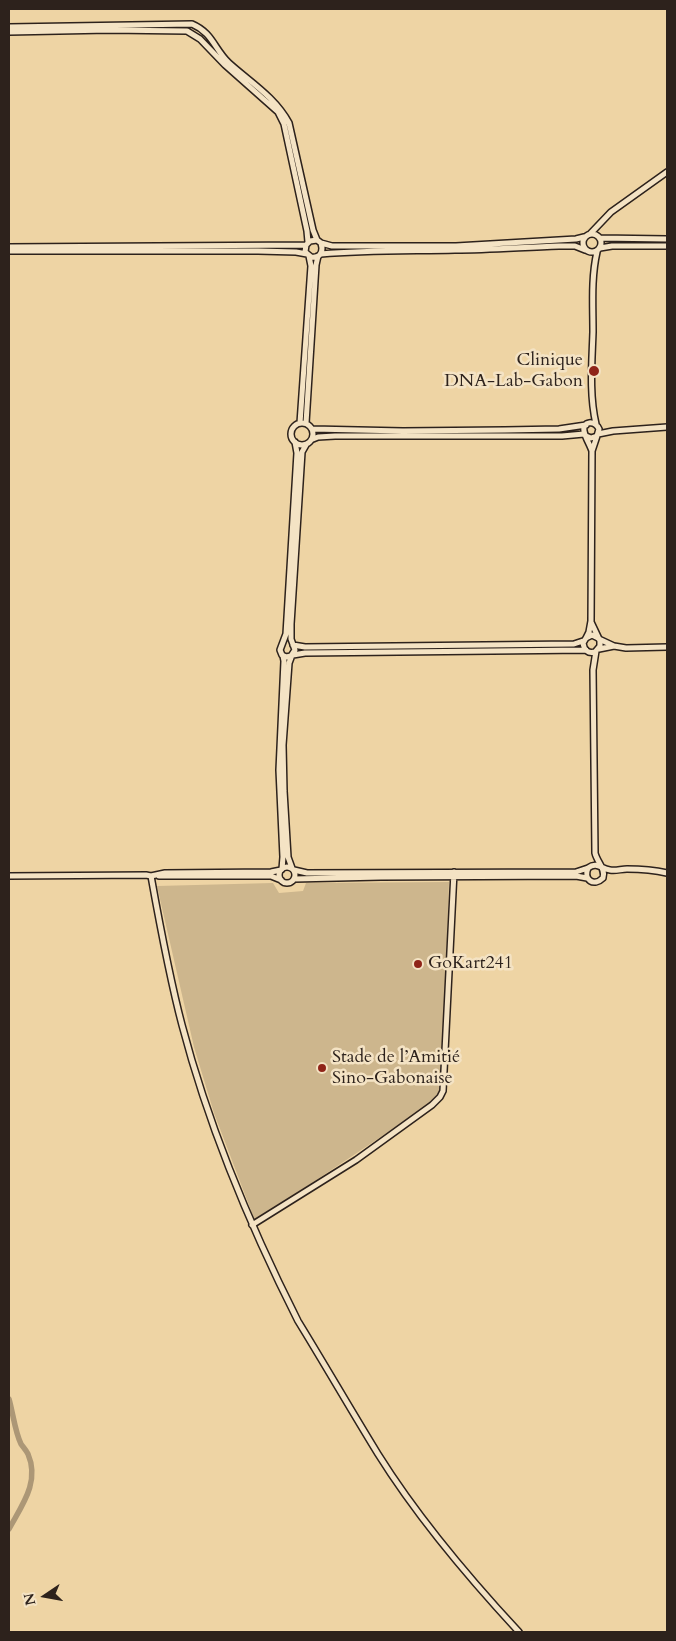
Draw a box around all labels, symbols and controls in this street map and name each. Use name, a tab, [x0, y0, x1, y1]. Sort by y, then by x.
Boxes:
place label: Clinique DNA-Lab-Gabon	[444, 350, 583, 392]
marker: Clinique DNA-Lab-Gabon	[587, 364, 601, 378]
place label: GoKart241	[428, 953, 513, 975]
marker: GoKart241	[412, 958, 424, 970]
place label: Stade de l’Amitié Sino-Gabonaise	[332, 1047, 460, 1090]
marker: Stade de l’Amitié Sino-Gabonaise	[316, 1062, 328, 1074]
north arrow	[20, 1571, 70, 1621]
text: N	[19, 1591, 40, 1607]

